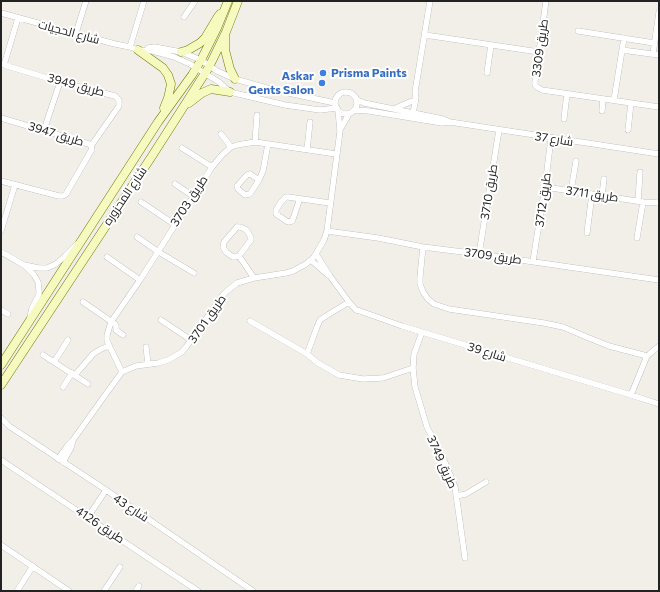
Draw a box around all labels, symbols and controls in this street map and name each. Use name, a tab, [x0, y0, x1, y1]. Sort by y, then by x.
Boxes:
street label: شارع الحجيات	[37, 17, 101, 47]
street label: طريق 3309	[529, 18, 551, 78]
place label: Prisma Paints	[331, 66, 407, 80]
marker: Prisma Paints	[318, 68, 328, 78]
place label: Askar Gents Salon	[248, 69, 314, 97]
street label: طريق 3949	[46, 70, 106, 100]
marker: Askar Gents Salon	[317, 78, 327, 88]
street label: طريق 3947	[27, 119, 85, 149]
street label: شارع 37	[534, 129, 574, 149]
street label: طريق 3710	[478, 163, 500, 221]
street label: شارع المحزوره	[100, 164, 150, 228]
street label: طريق 3712	[532, 172, 554, 228]
street label: طريق 3703	[167, 173, 211, 229]
street label: طريق 3711	[565, 183, 619, 205]
street label: طريق 3709	[463, 245, 523, 267]
street label: طريق 3701	[185, 292, 229, 346]
street label: شارع 39	[466, 339, 508, 365]
street label: طريق 3749	[424, 433, 460, 491]
street label: شارع 43	[111, 491, 151, 525]
street label: طريق 4126	[73, 503, 127, 547]

